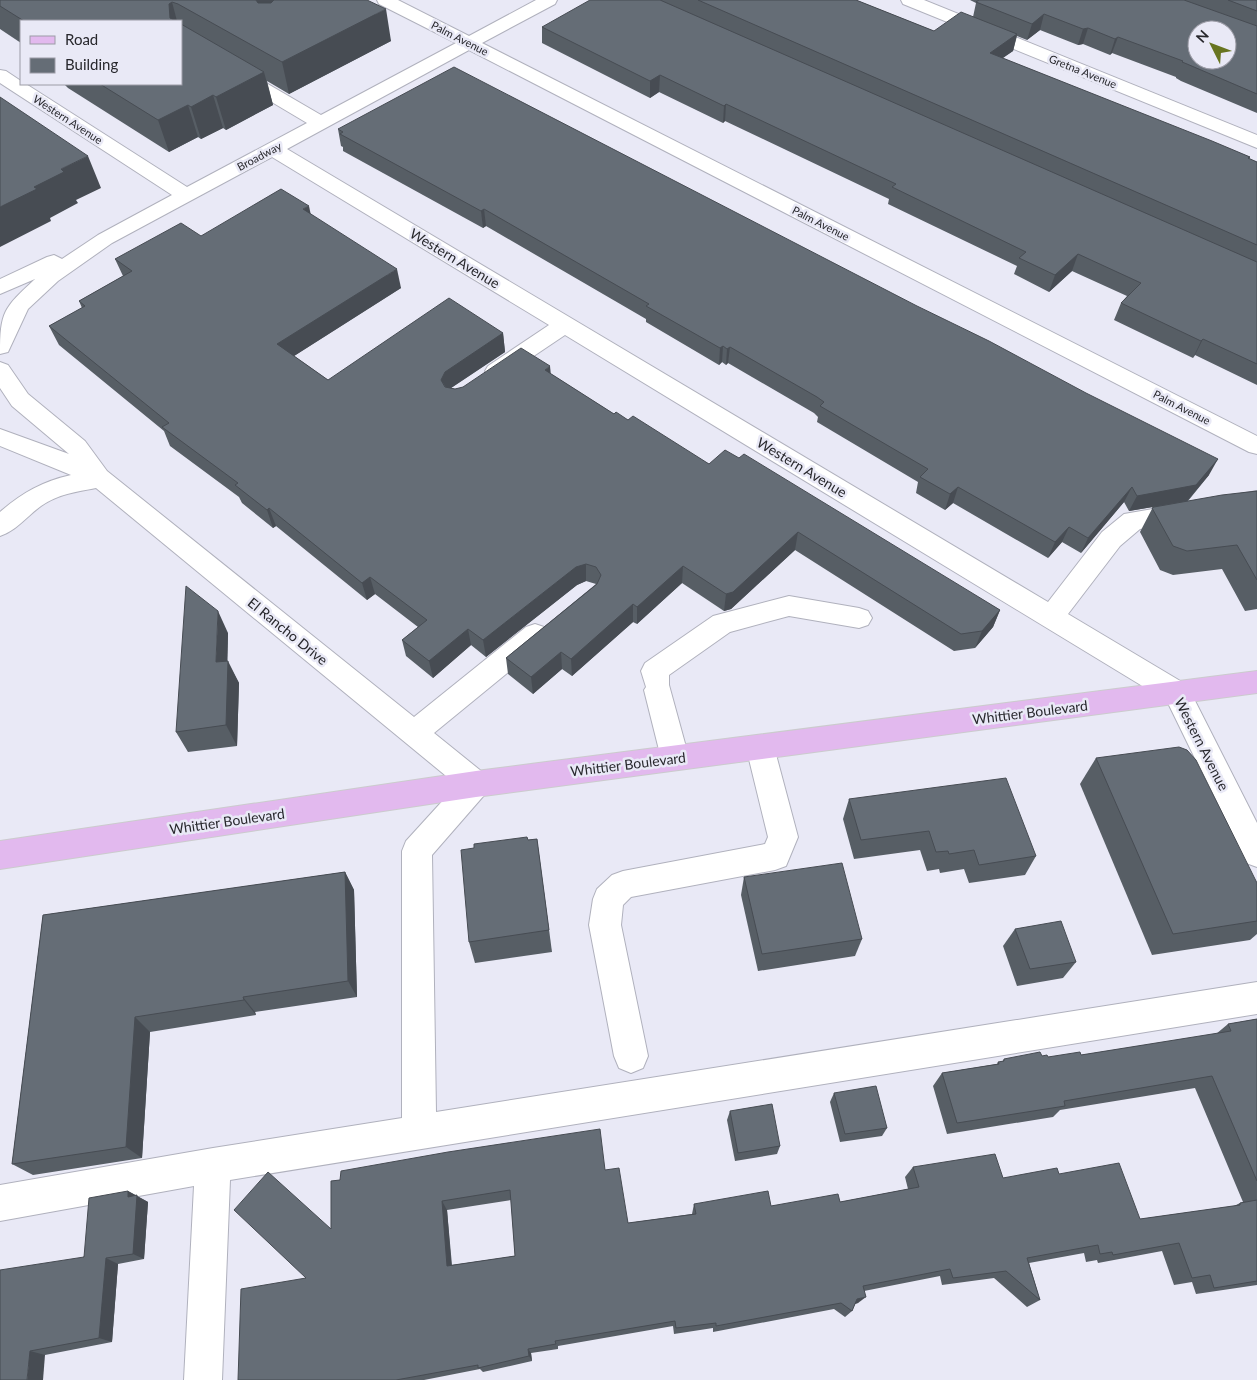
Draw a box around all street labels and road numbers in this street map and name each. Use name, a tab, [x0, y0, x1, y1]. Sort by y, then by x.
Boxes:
street label: Palm Avenue	[429, 18, 491, 58]
street label: Gretna Avenue	[1047, 52, 1119, 91]
street label: Western Avenue	[31, 92, 105, 146]
street label: Broadway	[235, 139, 284, 173]
street label: Palm Avenue	[790, 203, 852, 243]
street label: Western Avenue	[407, 224, 503, 292]
street label: Palm Avenue	[1151, 387, 1213, 427]
street label: Western Avenue	[754, 433, 850, 501]
street label: El Rancho Drive	[245, 594, 331, 668]
street label: Western Avenue	[1171, 695, 1233, 793]
street label: Whittier Boulevard	[971, 696, 1089, 728]
street label: Whittier Boulevard	[569, 748, 687, 780]
street label: Whittier Boulevard	[168, 804, 286, 838]

